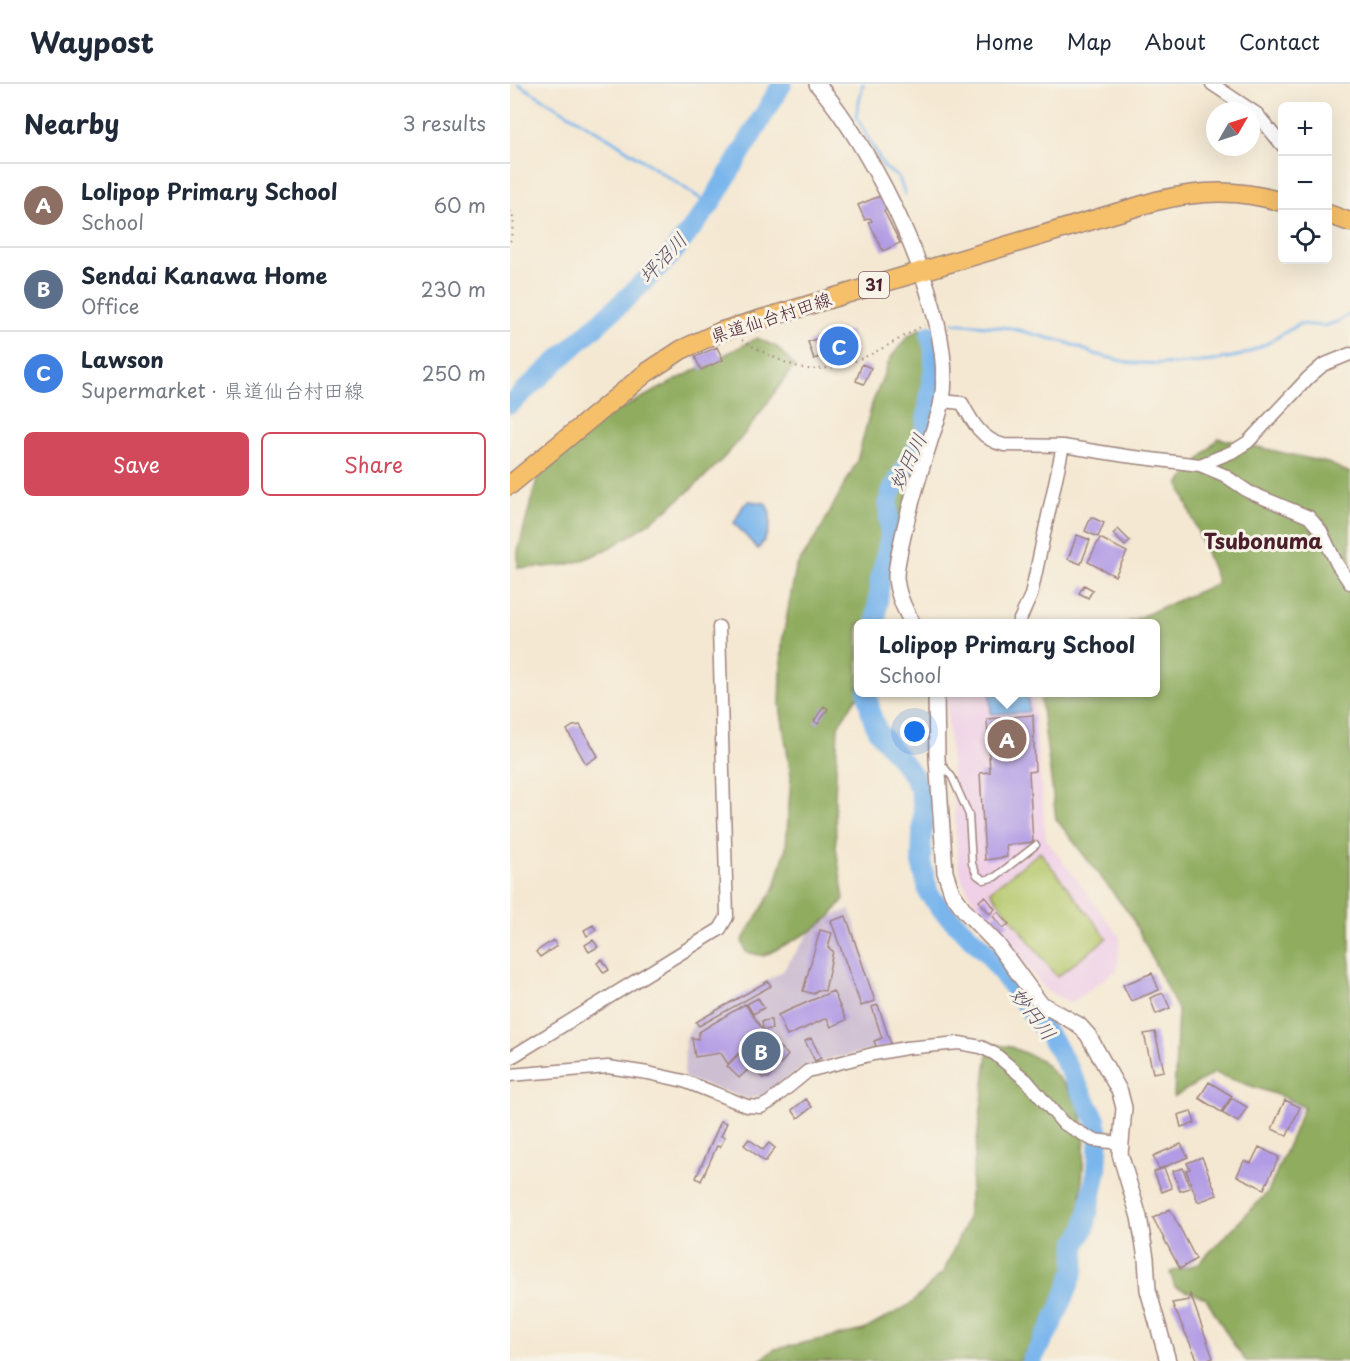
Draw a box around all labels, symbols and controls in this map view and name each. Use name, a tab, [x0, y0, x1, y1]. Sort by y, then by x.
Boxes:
text: Waypost	[30, 20, 154, 63]
text: Home	[975, 25, 1034, 57]
text: Map	[1067, 25, 1112, 57]
text: About	[1145, 25, 1206, 57]
text: Contact	[1239, 25, 1320, 57]
north arrow	[1206, 102, 1260, 156]
map controls	[1278, 102, 1332, 264]
button: +	[1278, 102, 1332, 156]
text: Nearby	[24, 104, 119, 143]
text: 3 results	[403, 108, 486, 138]
button: −	[1278, 156, 1332, 210]
text: Lolipop Primary School	[81, 174, 337, 207]
text: A	[36, 190, 51, 220]
text: 60 m	[434, 190, 486, 220]
text: School	[81, 207, 144, 237]
button: locate	[1278, 210, 1332, 264]
water label: 坪沼川	[631, 225, 694, 289]
text: Sendai Kanawa Home	[81, 258, 327, 291]
road number: 31	[859, 272, 889, 298]
text: B	[37, 274, 50, 304]
text: 230 m	[421, 274, 486, 304]
street label: 県道仙台村田線	[706, 284, 835, 349]
text: Office	[81, 291, 139, 321]
pin: C	[820, 324, 858, 368]
text: Lawson	[81, 342, 164, 375]
text: C	[36, 358, 51, 388]
text: 250 m	[422, 358, 486, 388]
text: Supermarket · 県道仙台村田線	[81, 375, 364, 405]
water label: 妙円川	[880, 428, 934, 495]
button: Save	[24, 432, 249, 496]
button: Share	[261, 432, 486, 496]
district label: Tsubonuma	[1204, 524, 1322, 556]
popup	[854, 619, 1160, 697]
text: Lolipop Primary School	[879, 627, 1135, 660]
text: School	[879, 660, 942, 690]
pin: A	[988, 716, 1026, 762]
your location	[900, 717, 929, 746]
water label: 妙円川	[1004, 980, 1064, 1046]
pin: B	[742, 1028, 780, 1074]

